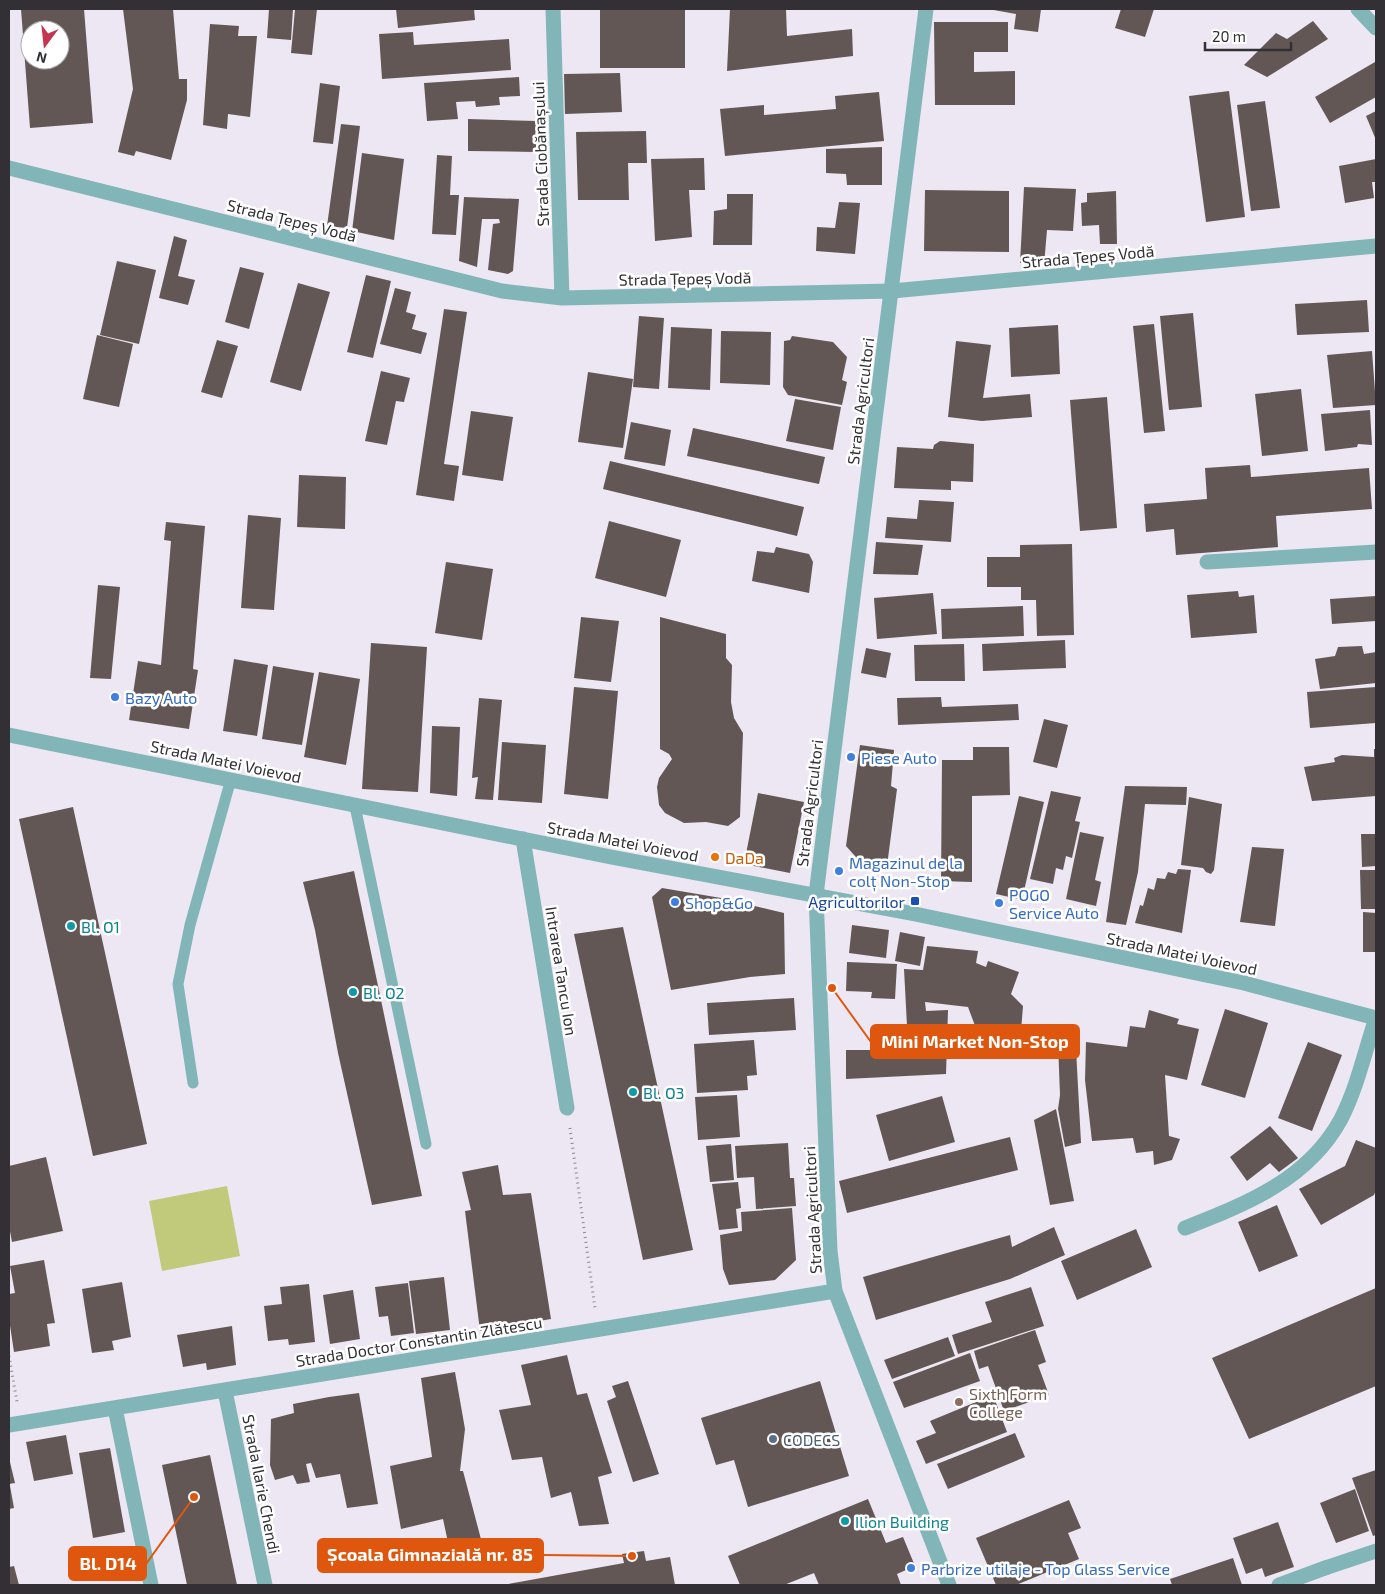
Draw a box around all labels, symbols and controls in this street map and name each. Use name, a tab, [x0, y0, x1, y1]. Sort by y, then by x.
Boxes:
north arrow	[20, 20, 70, 70]
scale bar	[1205, 20, 1291, 52]
text: 20 m	[1212, 27, 1246, 45]
text: N	[34, 49, 49, 68]
street label: Strada Ciobănașului	[528, 81, 554, 227]
street label: Strada Țepeș Vodă	[225, 195, 359, 247]
street label: Strada Țepeș Vodă	[1021, 241, 1155, 273]
street label: Strada Țepeș Vodă	[618, 267, 752, 291]
street label: Strada Agricultori	[843, 336, 877, 466]
place label: Bazy Auto	[125, 688, 197, 707]
marker: Bazy Auto	[109, 691, 121, 703]
street label: Strada Matei Voievod	[149, 736, 303, 786]
street label: Strada Agricultori	[792, 738, 826, 868]
place label: Piese Auto	[861, 748, 937, 767]
marker: Piese Auto	[845, 751, 857, 763]
street label: Strada Matei Voievod	[546, 817, 700, 865]
place label: DaDa	[725, 848, 764, 867]
marker: DaDa	[709, 851, 721, 863]
place label: Magazinul de la colț Non-Stop	[849, 853, 963, 892]
marker: Magazinul de la colț Non-Stop	[833, 865, 845, 877]
place label: POGO Service Auto	[1009, 885, 1099, 922]
place label: Agricultorilor	[808, 892, 906, 911]
place label: Shop&Go	[685, 893, 753, 912]
marker: Agricultorilor	[909, 895, 921, 907]
marker: Shop&Go	[669, 896, 681, 908]
marker: POGO Service Auto	[993, 897, 1005, 909]
street label: Intrarea Tancu Ion	[542, 905, 582, 1037]
place label: Bl. O1	[81, 917, 120, 936]
marker: Bl. O1	[65, 920, 77, 932]
street label: Strada Matei Voievod	[1105, 928, 1259, 978]
place label: Bl. O2	[363, 983, 405, 1002]
marker: Bl. O2	[347, 986, 359, 998]
callout: Mini Market Non-Stop	[871, 1025, 1079, 1058]
text: Mini Market Non-Stop	[881, 1030, 1069, 1052]
place label: Bl. O3	[643, 1083, 685, 1102]
marker: Bl. O3	[627, 1086, 639, 1098]
street label: Strada Agricultori	[799, 1146, 825, 1274]
street label: Strada Doctor Constantin Zlătescu	[294, 1312, 544, 1370]
place label: Sixth Form College	[969, 1384, 1047, 1421]
marker: Sixth Form College	[953, 1396, 965, 1408]
street label: Strada Ilarie Chendi	[239, 1413, 285, 1555]
place label: CODECS	[783, 1430, 840, 1449]
marker: CODECS	[767, 1433, 779, 1445]
place label: Ilion Building	[855, 1512, 949, 1531]
marker: Ilion Building	[839, 1515, 851, 1527]
callout: Școala Gimnazială nr. 85	[318, 1539, 543, 1572]
text: Școala Gimnazială nr. 85	[327, 1543, 533, 1567]
callout: Bl. D14	[69, 1547, 146, 1580]
text: Bl. D14	[79, 1552, 137, 1574]
place label: Parbrize utilaje - Top Glass Service	[921, 1559, 1170, 1579]
marker: Parbrize utilaje - Top Glass Service	[905, 1562, 917, 1574]

